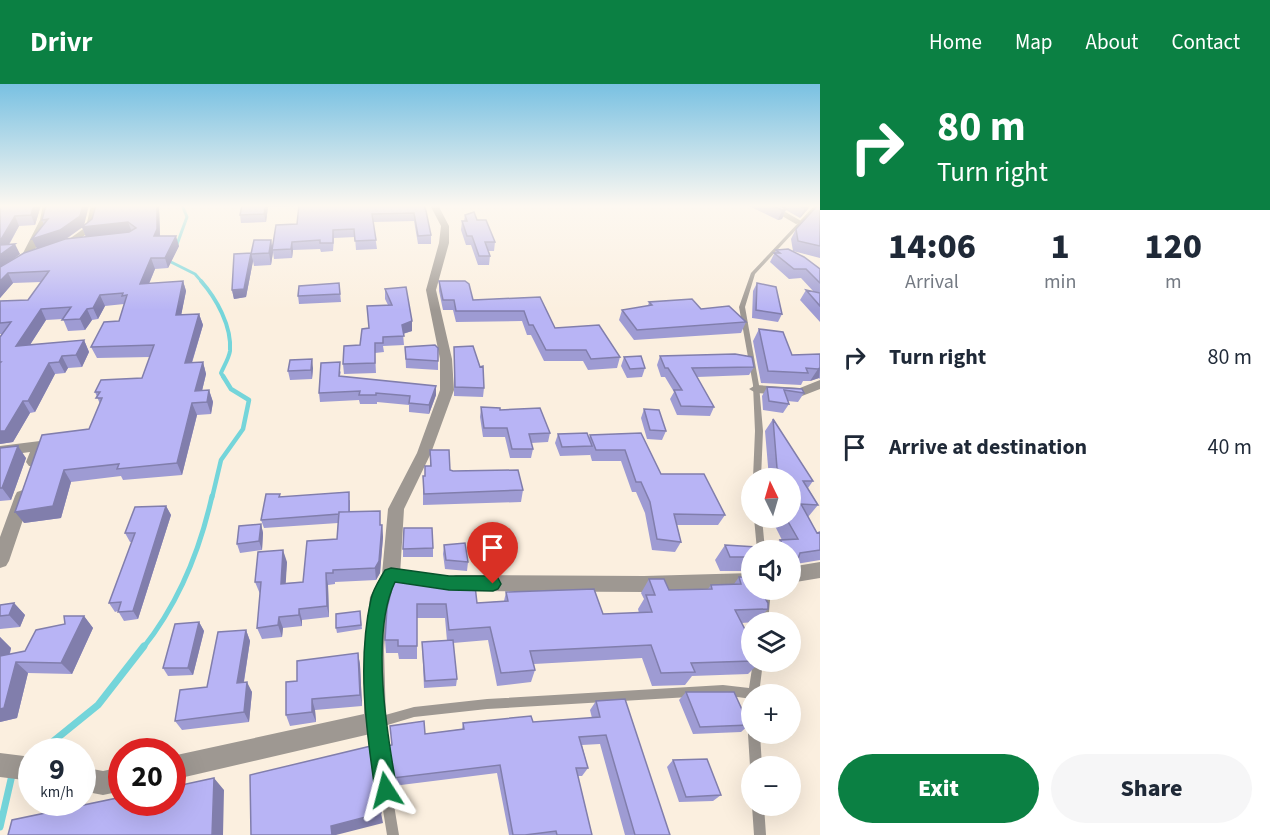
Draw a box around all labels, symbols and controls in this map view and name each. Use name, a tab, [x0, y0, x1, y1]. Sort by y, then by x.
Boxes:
text: Drivr	[30, 22, 92, 62]
text: Home	[929, 27, 982, 57]
text: Map	[1015, 27, 1053, 57]
text: About	[1086, 27, 1138, 57]
text: Contact	[1171, 27, 1240, 57]
text: 80 m	[937, 97, 1026, 157]
icon: right	[838, 108, 916, 186]
text: Turn right	[937, 153, 1048, 192]
text: 14:06	[888, 221, 976, 272]
text: 1	[1051, 221, 1070, 272]
text: 120	[1144, 221, 1202, 272]
text: Arrival	[905, 268, 959, 296]
text: min	[1044, 268, 1076, 296]
text: m	[1165, 268, 1181, 296]
icon: right	[838, 341, 871, 374]
text: Turn right	[889, 341, 986, 373]
text: 80 m	[1207, 341, 1252, 373]
icon: arrive	[838, 431, 871, 464]
text: Arrive at destination	[889, 431, 1087, 463]
text: 40 m	[1207, 431, 1252, 463]
north arrow	[741, 468, 801, 528]
map controls	[741, 468, 801, 816]
pin	[467, 522, 518, 584]
icon: arrive	[476, 531, 509, 564]
button: sound	[741, 540, 801, 600]
button: layers	[741, 612, 801, 672]
button: +	[741, 684, 801, 744]
speed limit sign: 20	[108, 738, 186, 816]
text: 9	[49, 748, 65, 791]
button: Exit	[838, 754, 1039, 823]
button: Share	[1051, 754, 1252, 823]
button: −	[741, 756, 801, 816]
position arrow	[354, 758, 418, 822]
text: km/h	[40, 782, 74, 803]

